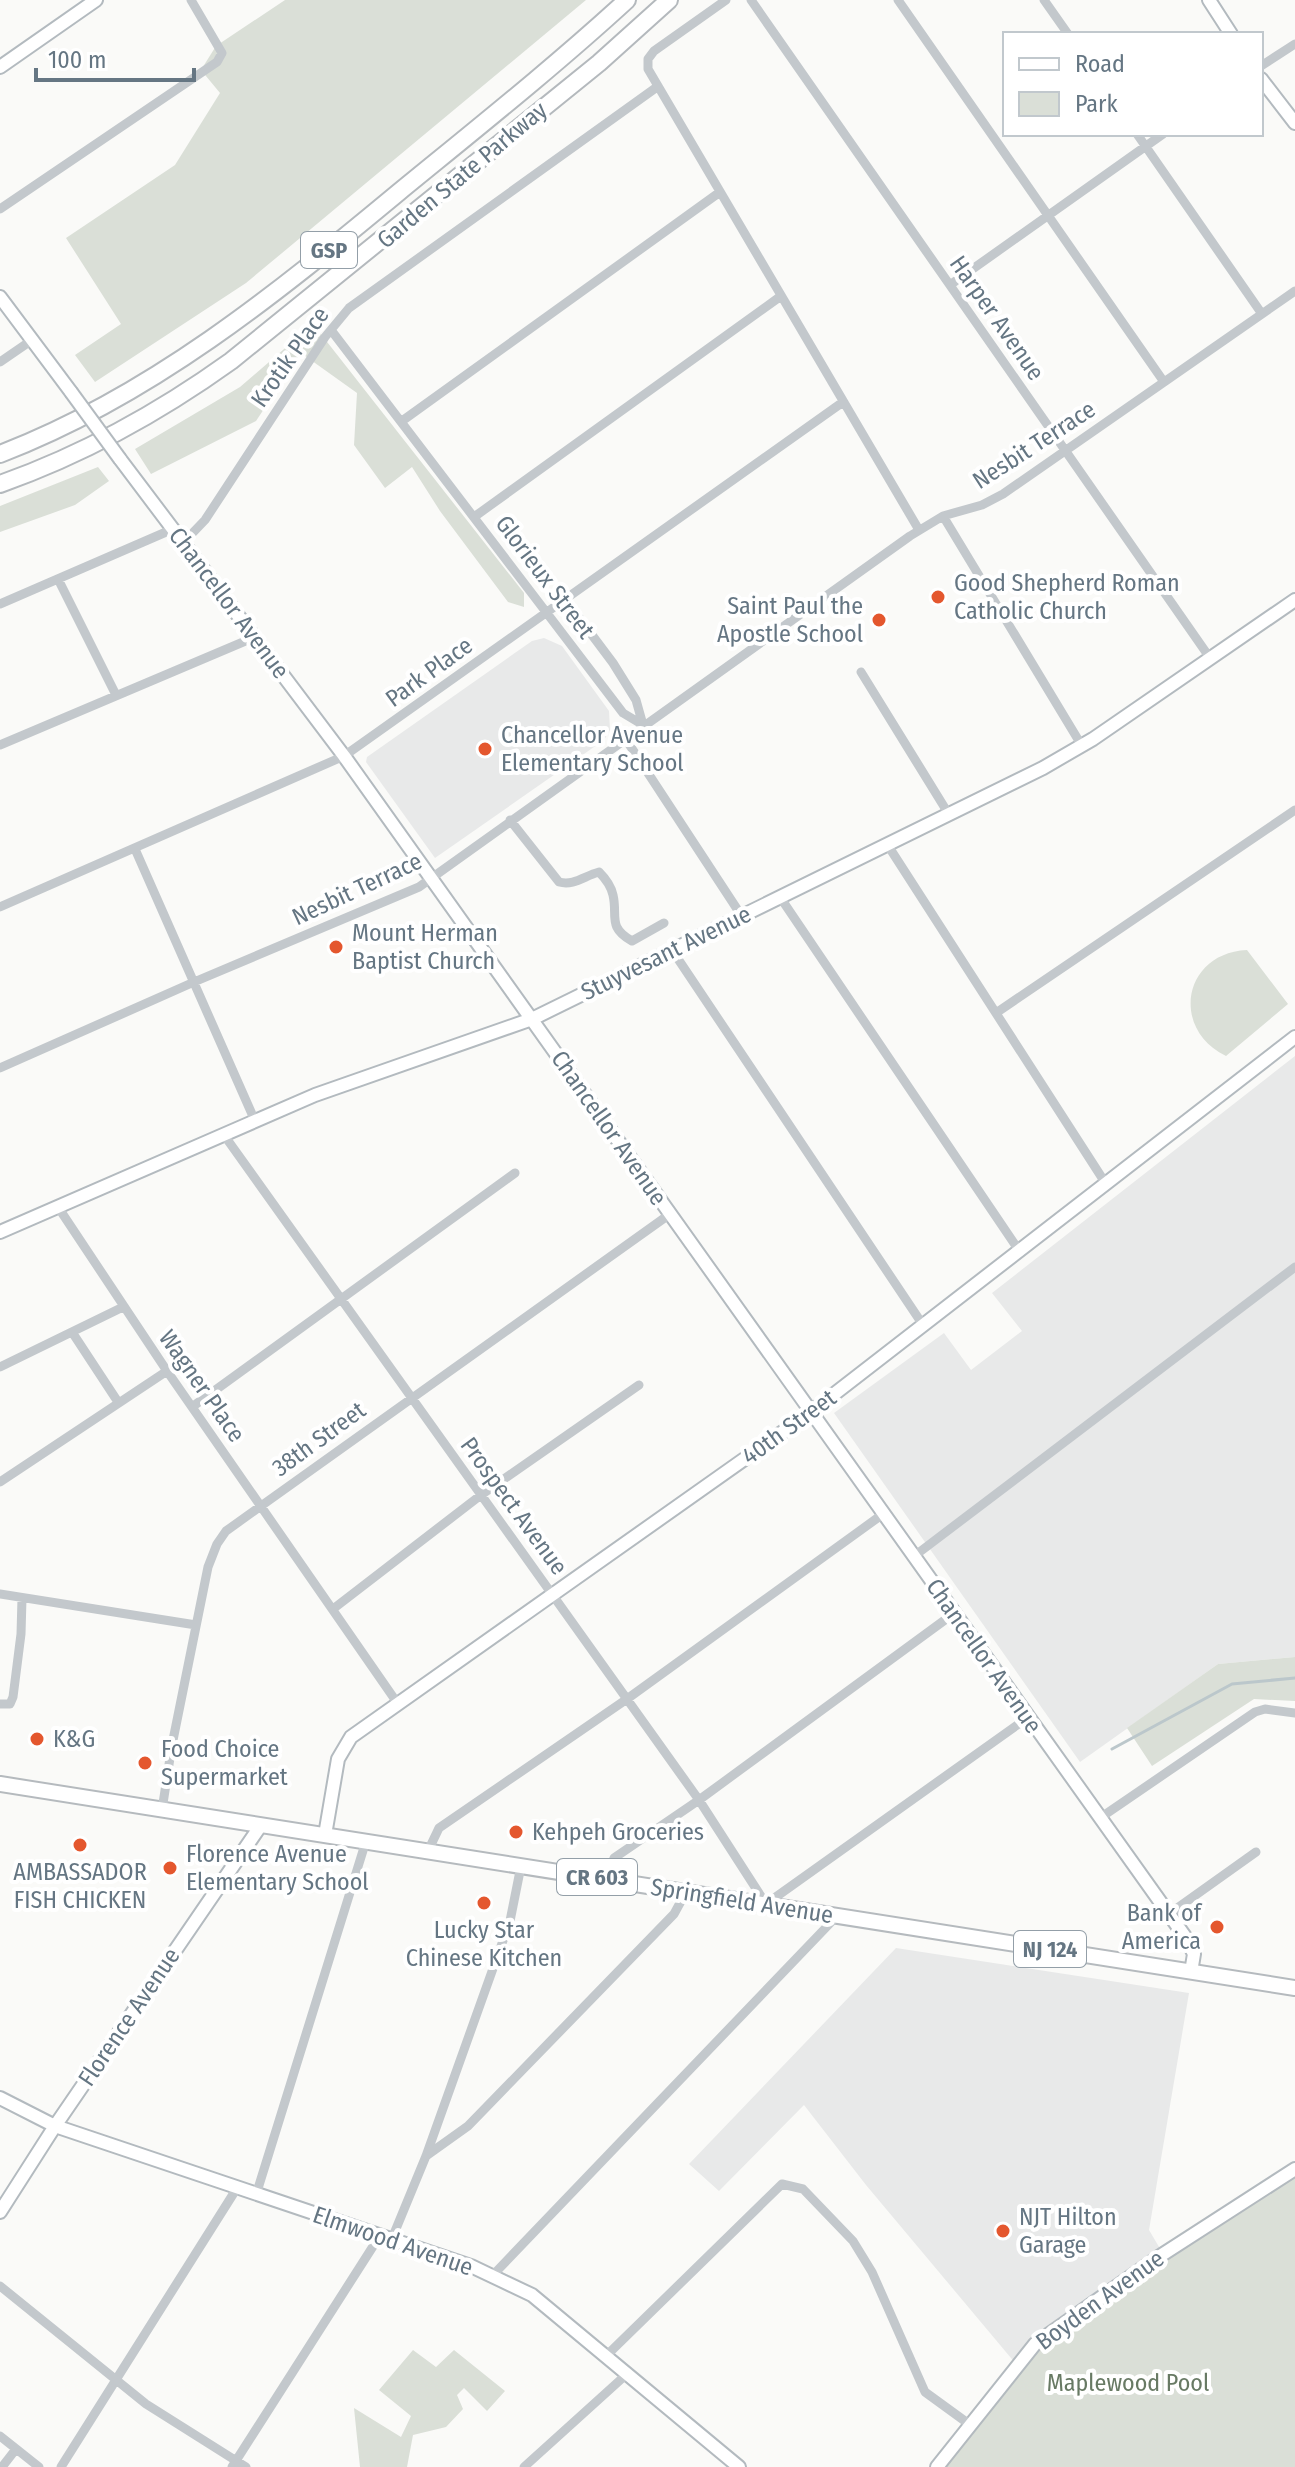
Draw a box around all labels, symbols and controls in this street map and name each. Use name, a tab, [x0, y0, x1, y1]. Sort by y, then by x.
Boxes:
scale bar	[36, 32, 194, 82]
legend	[1003, 32, 1263, 136]
text: 100 m	[48, 46, 106, 74]
text: Road	[1075, 50, 1125, 78]
text: Park	[1075, 90, 1118, 118]
street label: Garden State Parkway	[372, 96, 553, 254]
road number: GSP	[301, 232, 357, 268]
street label: Harper Avenue	[944, 250, 1050, 386]
street label: Krotik Place	[245, 302, 335, 412]
street label: Nesbit Terrace	[968, 395, 1100, 495]
street label: Glorieux Street	[490, 510, 600, 644]
street label: Chancellor Avenue	[163, 522, 295, 684]
place label: Good Shepherd Roman Catholic Church	[954, 569, 1180, 625]
marker: Good Shepherd Roman Catholic Church	[929, 588, 947, 606]
place label: Saint Paul the Apostle School	[717, 592, 863, 648]
marker: Saint Paul the Apostle School	[870, 611, 888, 629]
street label: Park Place	[380, 631, 478, 713]
place label: Chancellor Avenue Elementary School	[501, 721, 684, 777]
marker: Chancellor Avenue Elementary School	[476, 740, 494, 758]
street label: Nesbit Terrace	[288, 847, 426, 931]
street label: Stuyvesant Avenue	[576, 900, 756, 1006]
place label: Mount Herman Baptist Church	[352, 919, 498, 975]
marker: Mount Herman Baptist Church	[327, 938, 345, 956]
street label: Chancellor Avenue	[545, 1045, 673, 1211]
street label: Wagner Place	[153, 1325, 251, 1447]
street label: 40th Street	[737, 1383, 842, 1470]
street label: 38th Street	[267, 1396, 371, 1482]
street label: Prospect Avenue	[455, 1432, 573, 1580]
street label: Chancellor Avenue	[920, 1573, 1048, 1739]
place label: K&G	[53, 1725, 95, 1753]
marker: K&G	[28, 1730, 46, 1748]
place label: Food Choice Supermarket	[161, 1735, 288, 1791]
marker: Food Choice Supermarket	[136, 1754, 154, 1772]
place label: Kehpeh Groceries	[532, 1818, 704, 1846]
marker: Kehpeh Groceries	[507, 1823, 525, 1841]
marker: AMBASSADOR FISH CHICKEN	[71, 1836, 89, 1854]
place label: Florence Avenue Elementary School	[186, 1840, 369, 1896]
place label: AMBASSADOR FISH CHICKEN	[13, 1858, 147, 1914]
marker: Florence Avenue Elementary School	[161, 1859, 179, 1877]
road number: CR 603	[557, 1859, 637, 1895]
street label: Springfield Avenue	[649, 1873, 835, 1929]
marker: Lucky Star Chinese Kitchen	[475, 1894, 493, 1912]
place label: Bank of America	[1122, 1899, 1203, 1955]
place label: Lucky Star Chinese Kitchen	[406, 1916, 562, 1972]
marker: Bank of America	[1208, 1918, 1226, 1936]
road number: NJ 124	[1014, 1931, 1086, 1967]
street label: Florence Avenue	[72, 1943, 186, 2091]
street label: Elmwood Avenue	[309, 2200, 477, 2282]
place label: NJT Hilton Garage	[1019, 2203, 1117, 2259]
marker: NJT Hilton Garage	[994, 2222, 1012, 2240]
street label: Boyden Avenue	[1031, 2244, 1169, 2356]
park label: Maplewood Pool	[1047, 2369, 1209, 2397]

